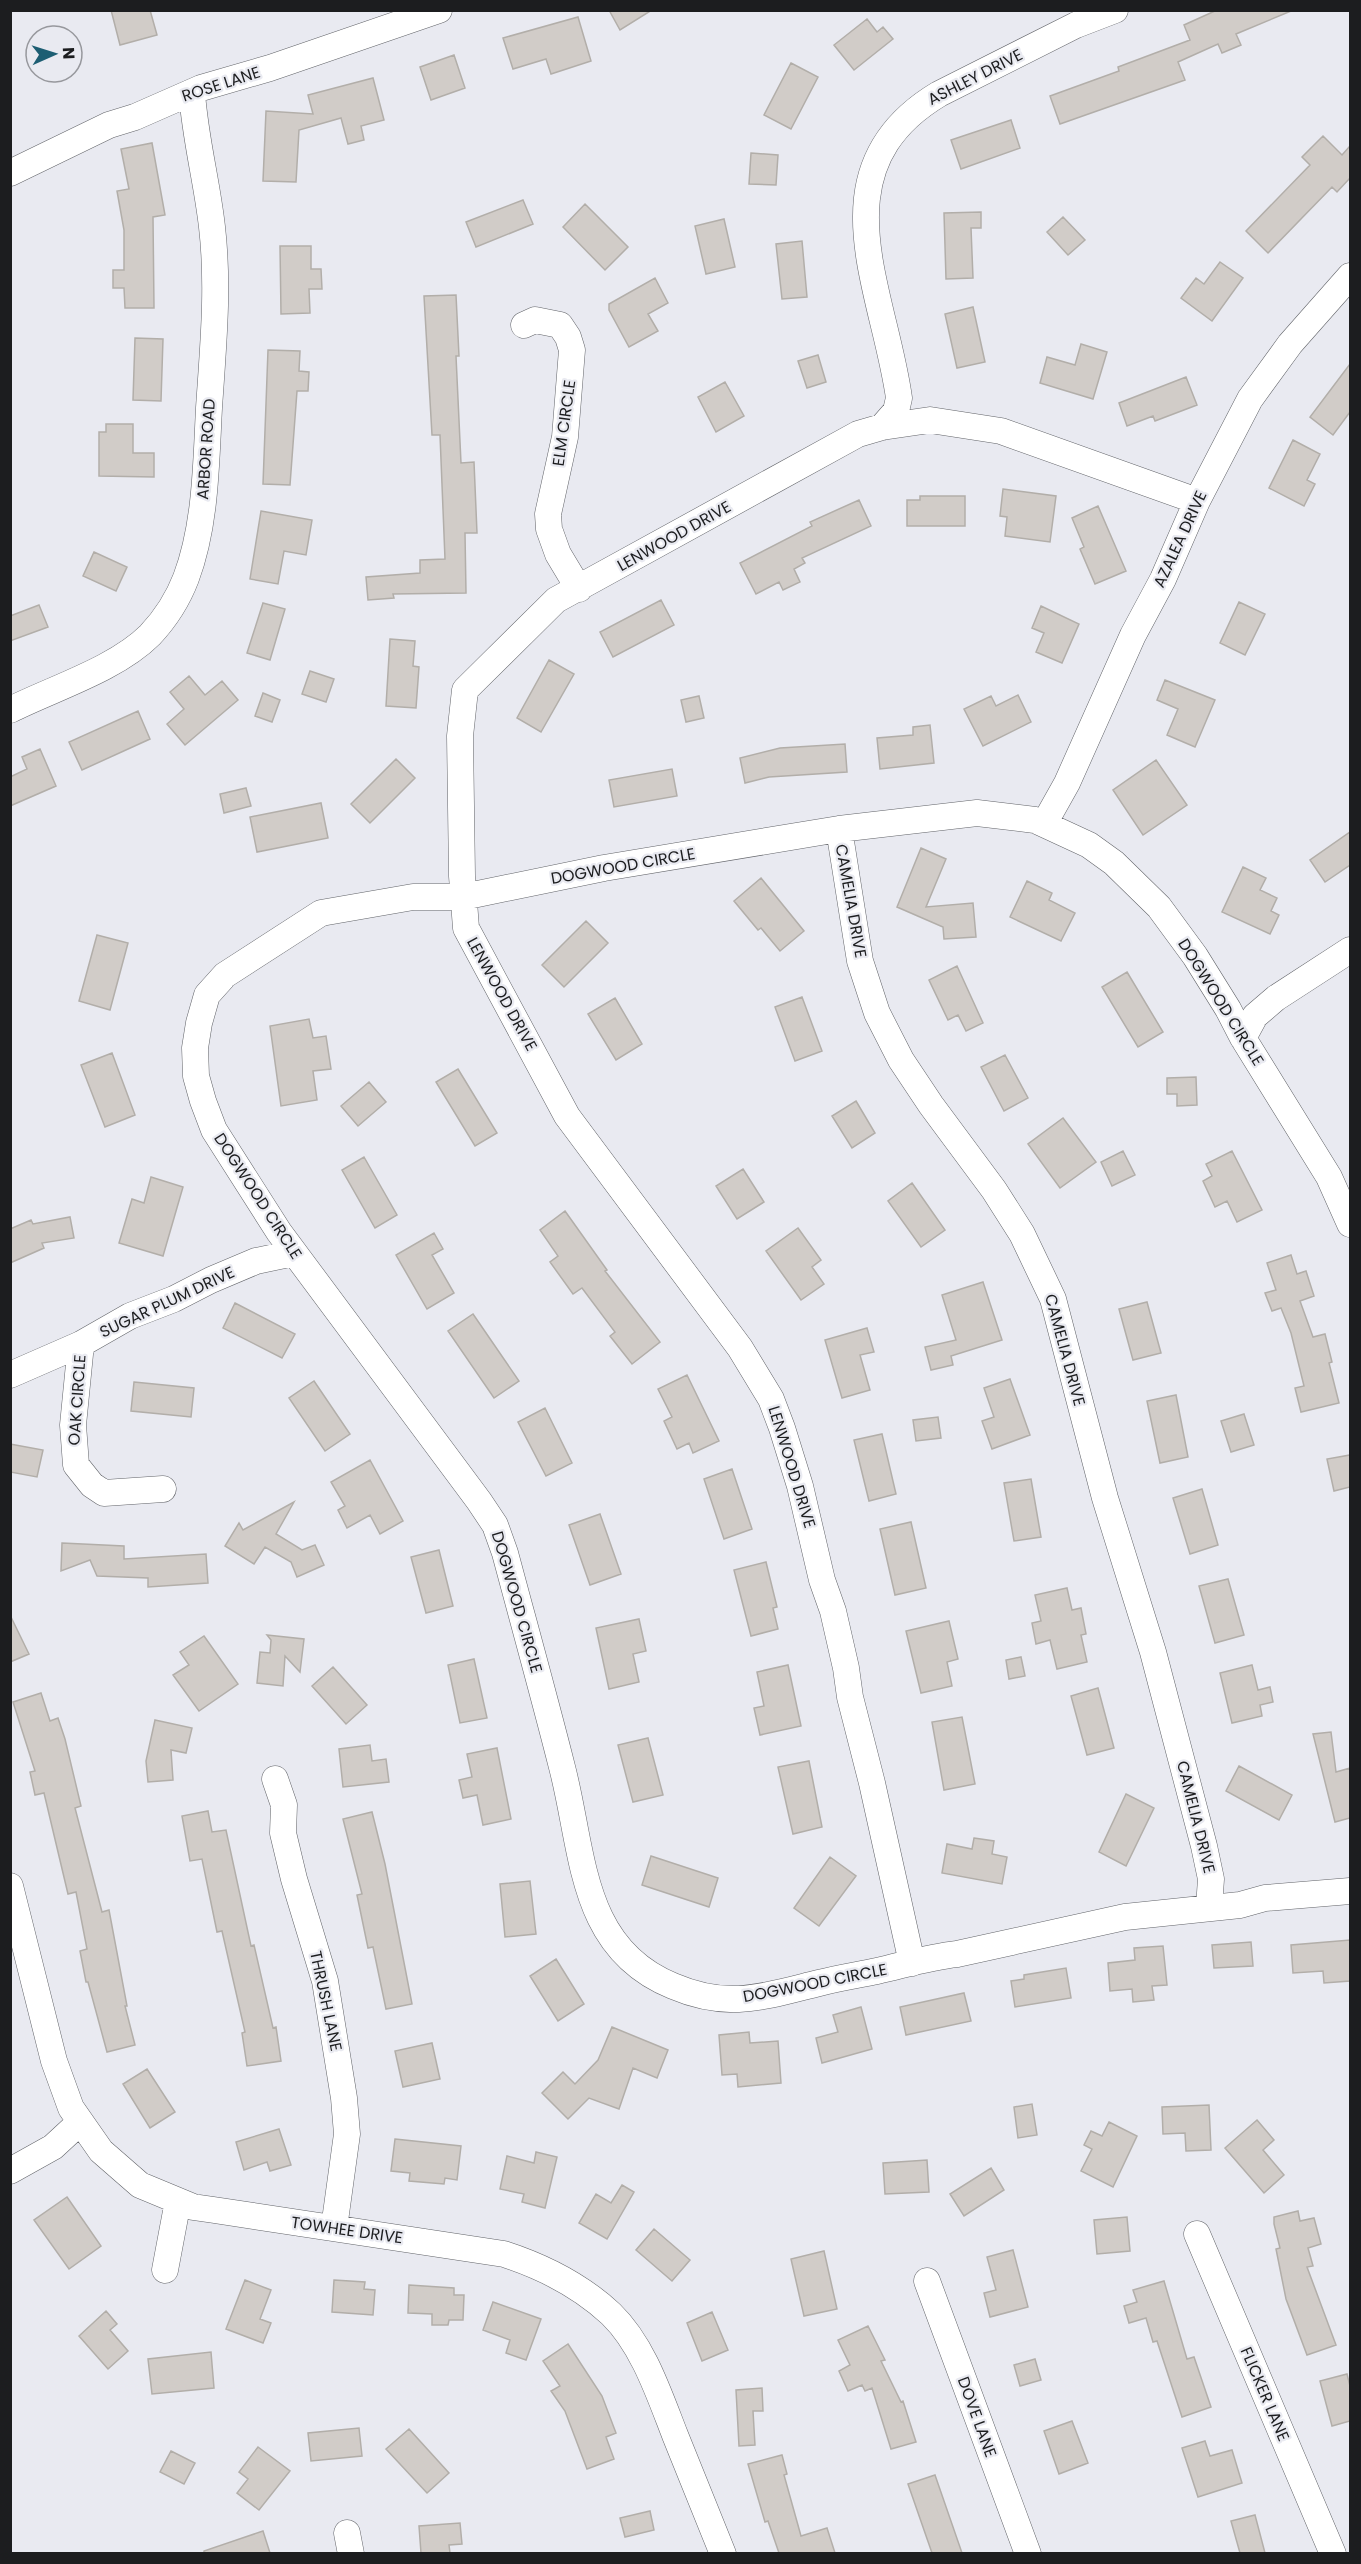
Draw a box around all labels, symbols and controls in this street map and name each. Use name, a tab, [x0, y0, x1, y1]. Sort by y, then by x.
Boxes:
north arrow	[24, 24, 84, 84]
street label: ASHLEY DRIVE	[923, 43, 1027, 111]
text: N	[57, 47, 80, 60]
street label: ROSE LANE	[179, 60, 263, 108]
street label: ELM CIRCLE	[547, 378, 581, 468]
street label: ARBOR ROAD	[191, 398, 221, 500]
street label: AZALEA DRIVE	[1148, 487, 1212, 591]
street label: LENWOOD DRIVE	[613, 495, 735, 577]
street label: DOGWOOD CIRCLE	[549, 842, 697, 890]
street label: CAMELIA DRIVE	[830, 842, 872, 960]
street label: LENWOOD DRIVE	[461, 933, 543, 1055]
street label: DOGWOOD CIRCLE	[1173, 934, 1269, 1070]
street label: DOGWOOD CIRCLE	[209, 1128, 307, 1264]
street label: SUGAR PLUM DRIVE	[96, 1261, 238, 1343]
street label: CAMELIA DRIVE	[1039, 1291, 1091, 1409]
street label: OAK CIRCLE	[62, 1354, 92, 1446]
street label: LENWOOD DRIVE	[762, 1403, 822, 1531]
street label: DOGWOOD CIRCLE	[486, 1529, 548, 1675]
street label: CAMELIA DRIVE	[1171, 1758, 1221, 1876]
street label: THRUSH LANE	[304, 1949, 348, 2053]
street label: DOGWOOD CIRCLE	[741, 1958, 889, 2008]
street label: TOWHEE DRIVE	[290, 2211, 404, 2249]
street label: FLICKER LANE	[1235, 2343, 1295, 2445]
street label: DOVE LANE	[952, 2373, 1002, 2461]

